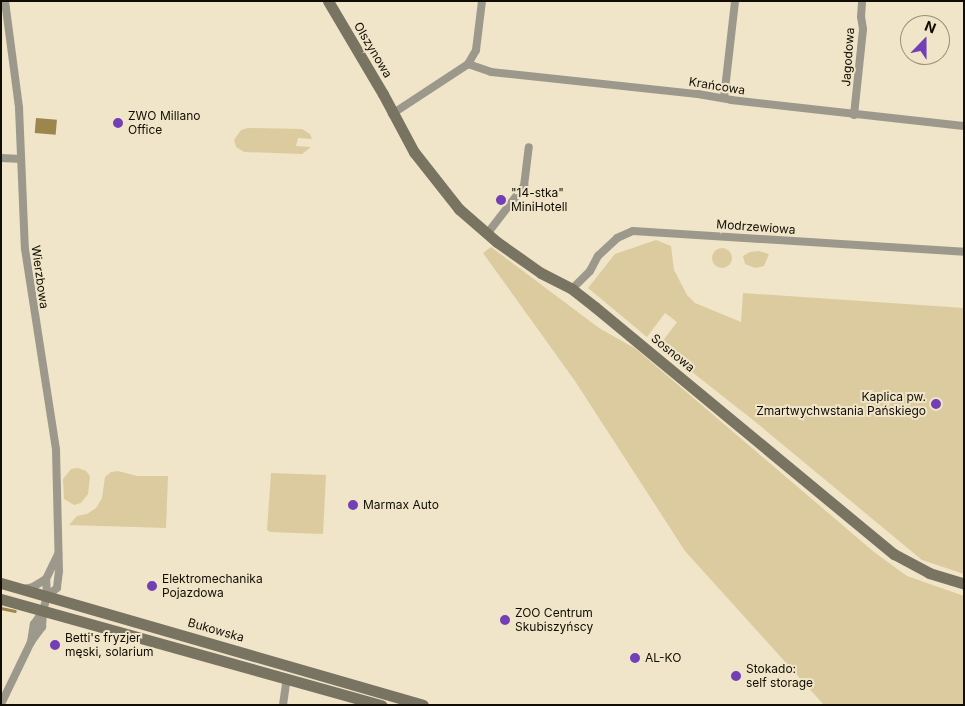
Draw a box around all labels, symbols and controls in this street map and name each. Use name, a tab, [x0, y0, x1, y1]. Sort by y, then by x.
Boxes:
north arrow	[900, 15, 950, 65]
text: N	[922, 17, 939, 36]
street label: Olszynowa	[351, 20, 395, 80]
street label: Jagodowa	[839, 27, 857, 87]
street label: Krańcowa	[688, 74, 746, 98]
place label: ZWO Millano Office	[128, 109, 201, 137]
marker: ZWO Millano Office	[112, 117, 124, 129]
place label: "14-stka" MiniHotell	[511, 186, 567, 214]
marker: "14-stka" MiniHotell	[495, 194, 507, 206]
street label: Modrzewiowa	[716, 217, 796, 237]
street label: Wierzbowa	[28, 244, 52, 310]
street label: Sosnowa	[648, 331, 698, 375]
place label: Kaplica pw. Zmartwychwstania Pańskiego	[756, 390, 926, 418]
marker: Kaplica pw. Zmartwychwstania Pańskiego	[930, 398, 942, 410]
place label: Marmax Auto	[363, 498, 439, 512]
marker: Marmax Auto	[347, 499, 359, 511]
place label: Elektromechanika Pojazdowa	[162, 572, 263, 600]
marker: Elektromechanika Pojazdowa	[146, 580, 158, 592]
place label: ZOO Centrum Skubiszyńscy	[515, 606, 593, 634]
marker: ZOO Centrum Skubiszyńscy	[499, 614, 511, 626]
street label: Bukowska	[186, 615, 246, 645]
place label: Betti's fryzjer męski, solarium	[65, 631, 154, 659]
marker: Betti's fryzjer męski, solarium	[49, 639, 61, 651]
place label: AL-KO	[645, 651, 681, 665]
marker: AL-KO	[629, 652, 641, 664]
place label: Stokado: self storage	[746, 662, 813, 690]
marker: Stokado: self storage	[730, 670, 742, 682]

